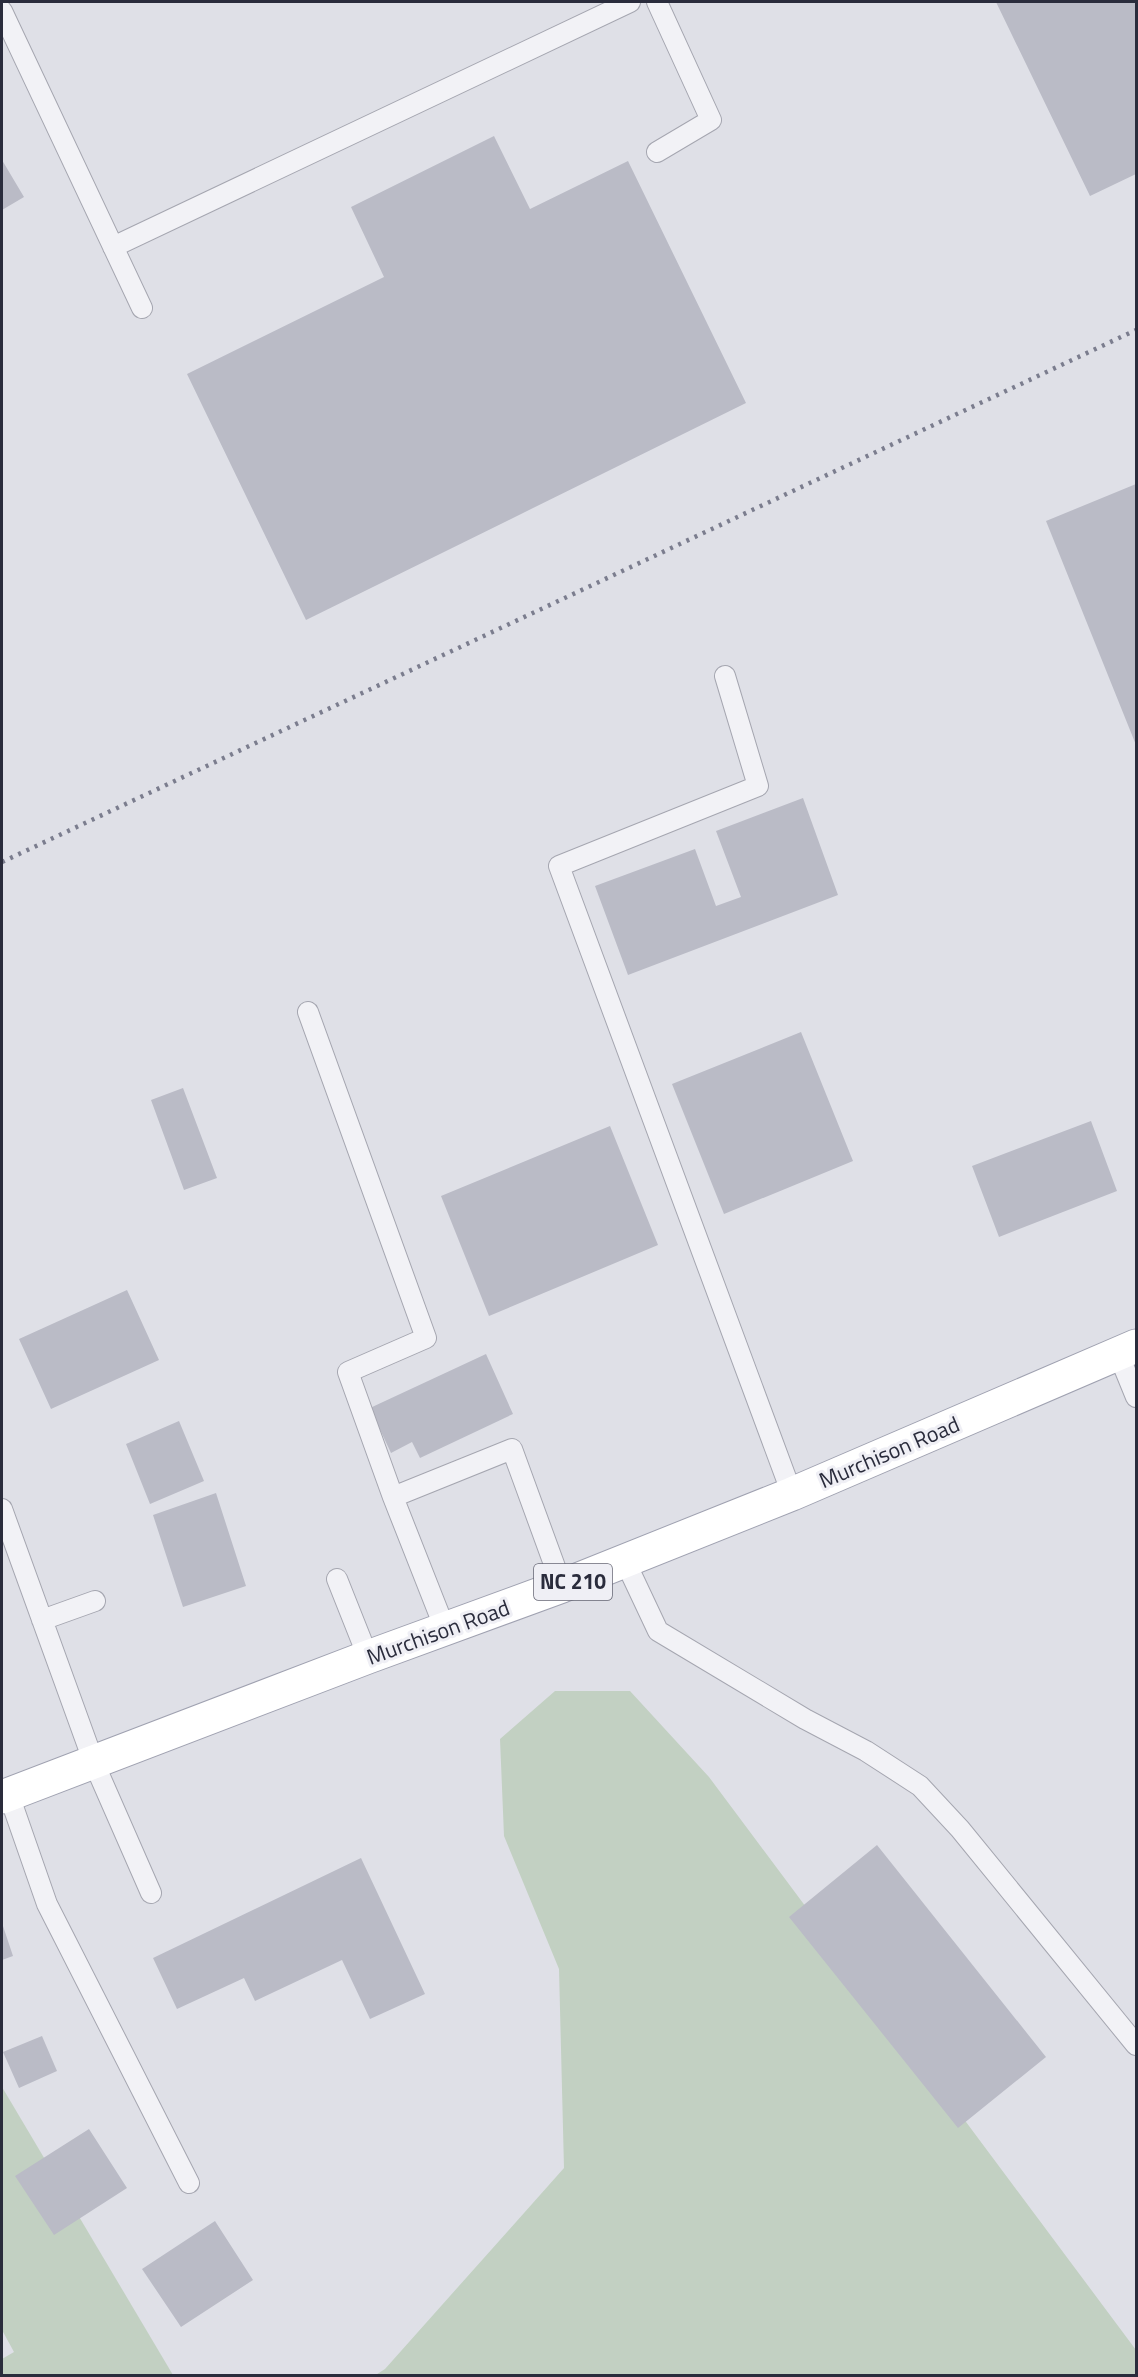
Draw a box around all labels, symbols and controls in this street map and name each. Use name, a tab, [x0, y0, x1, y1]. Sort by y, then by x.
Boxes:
street label: Murchison Road	[813, 1407, 965, 1497]
road number: NC 210	[534, 1564, 612, 1600]
street label: Murchison Road	[362, 1590, 514, 1674]

